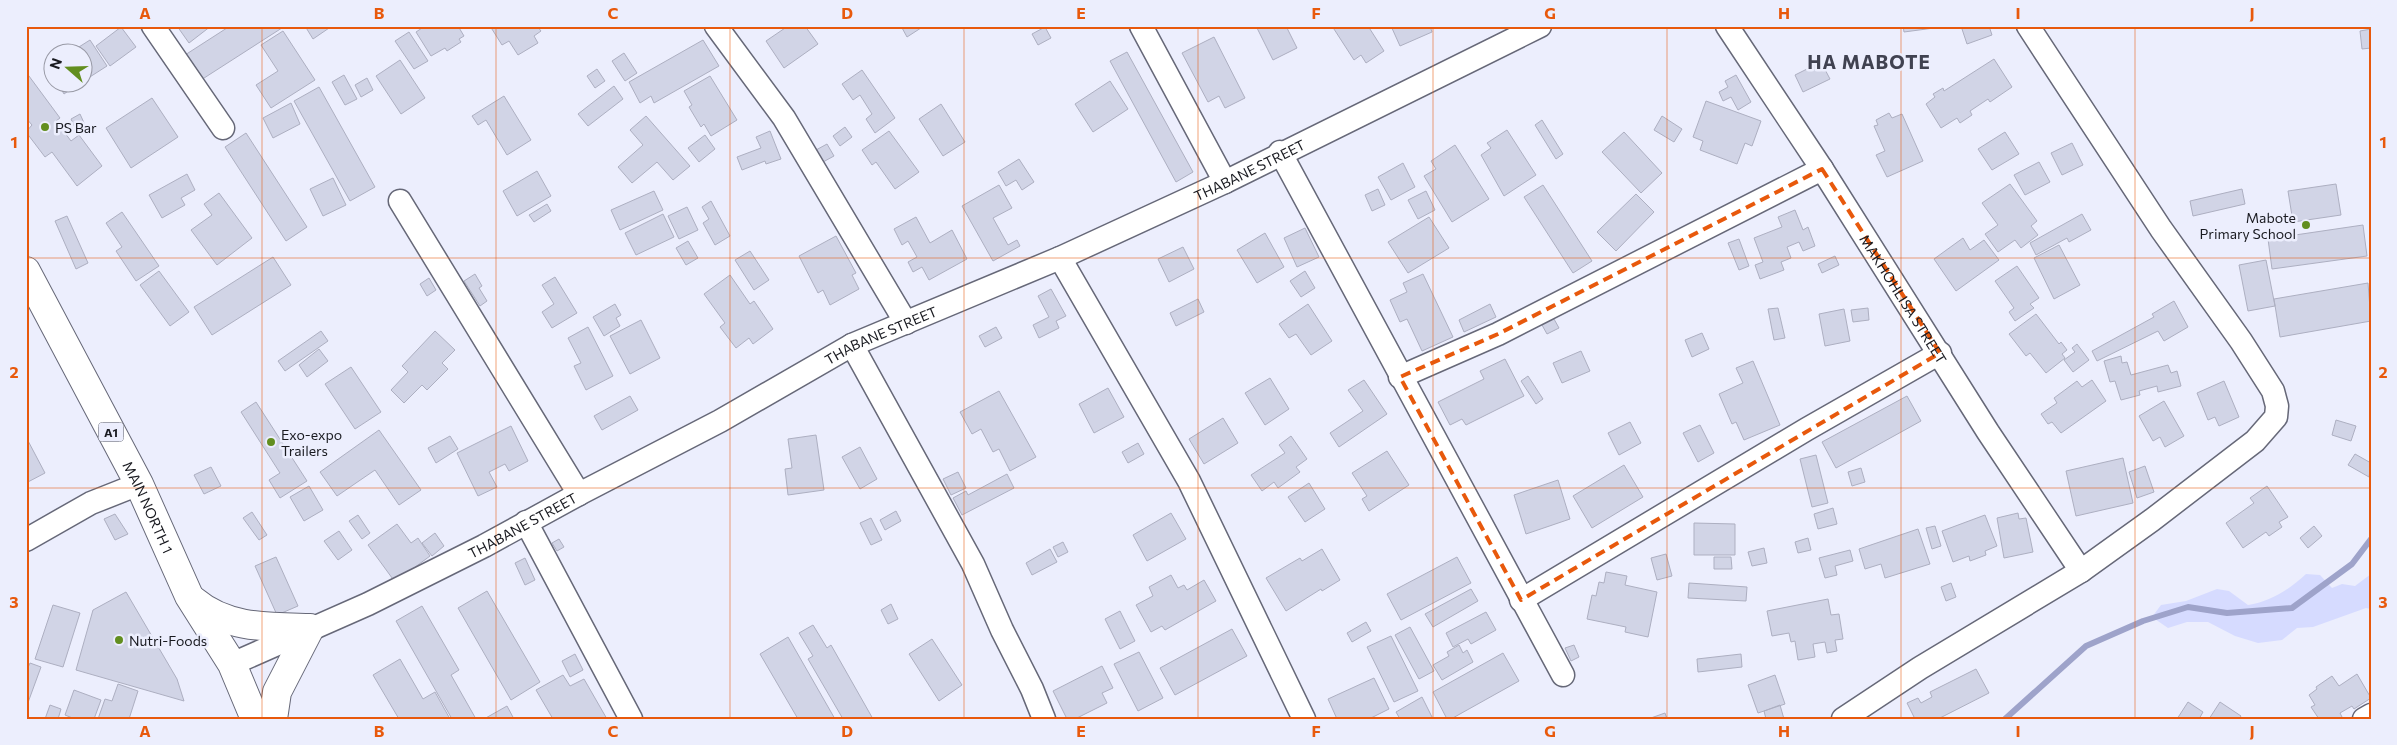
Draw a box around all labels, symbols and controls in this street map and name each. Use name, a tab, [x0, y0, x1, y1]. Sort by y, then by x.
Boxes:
text: A	[139, 3, 151, 22]
text: B	[374, 3, 385, 22]
text: C	[608, 3, 619, 22]
text: D	[841, 3, 853, 22]
text: E	[1076, 3, 1086, 22]
text: F	[1311, 3, 1321, 22]
text: G	[1544, 3, 1556, 22]
text: H	[1778, 3, 1790, 22]
text: I	[2015, 3, 2021, 22]
text: J	[2249, 3, 2255, 22]
north arrow	[42, 42, 92, 92]
district label: HA MABOTE	[1807, 50, 1931, 73]
text: N	[46, 56, 65, 71]
place label: PS Bar	[55, 119, 97, 136]
marker: PS Bar	[39, 121, 51, 133]
text: 1	[10, 132, 18, 151]
text: 1	[2379, 132, 2387, 151]
street label: THABANE STREET	[1191, 135, 1308, 204]
place label: Mabote Primary School	[2200, 209, 2296, 242]
marker: Mabote Primary School	[2300, 219, 2312, 231]
street label: MAKHOHLISA STREET	[1857, 231, 1951, 366]
street label: THABANE STREET	[821, 302, 939, 368]
text: 2	[9, 362, 19, 381]
text: 2	[2378, 362, 2388, 381]
road number: A1	[98, 422, 124, 442]
place label: Exo-expo Trailers	[281, 426, 342, 459]
marker: Exo-expo Trailers	[265, 436, 277, 448]
street label: MAIN NORTH 1	[120, 458, 177, 556]
street label: THABANE STREET	[465, 488, 580, 561]
text: 3	[9, 592, 19, 611]
text: 3	[2378, 592, 2388, 611]
place label: Nutri-Foods	[129, 632, 207, 649]
marker: Nutri-Foods	[113, 634, 125, 646]
text: A	[139, 721, 151, 740]
text: B	[374, 721, 385, 740]
text: C	[608, 721, 619, 740]
text: D	[841, 721, 853, 740]
text: E	[1076, 721, 1086, 740]
text: F	[1311, 721, 1321, 740]
text: G	[1544, 721, 1556, 740]
text: H	[1778, 721, 1790, 740]
text: I	[2015, 721, 2021, 740]
text: J	[2249, 721, 2255, 740]

